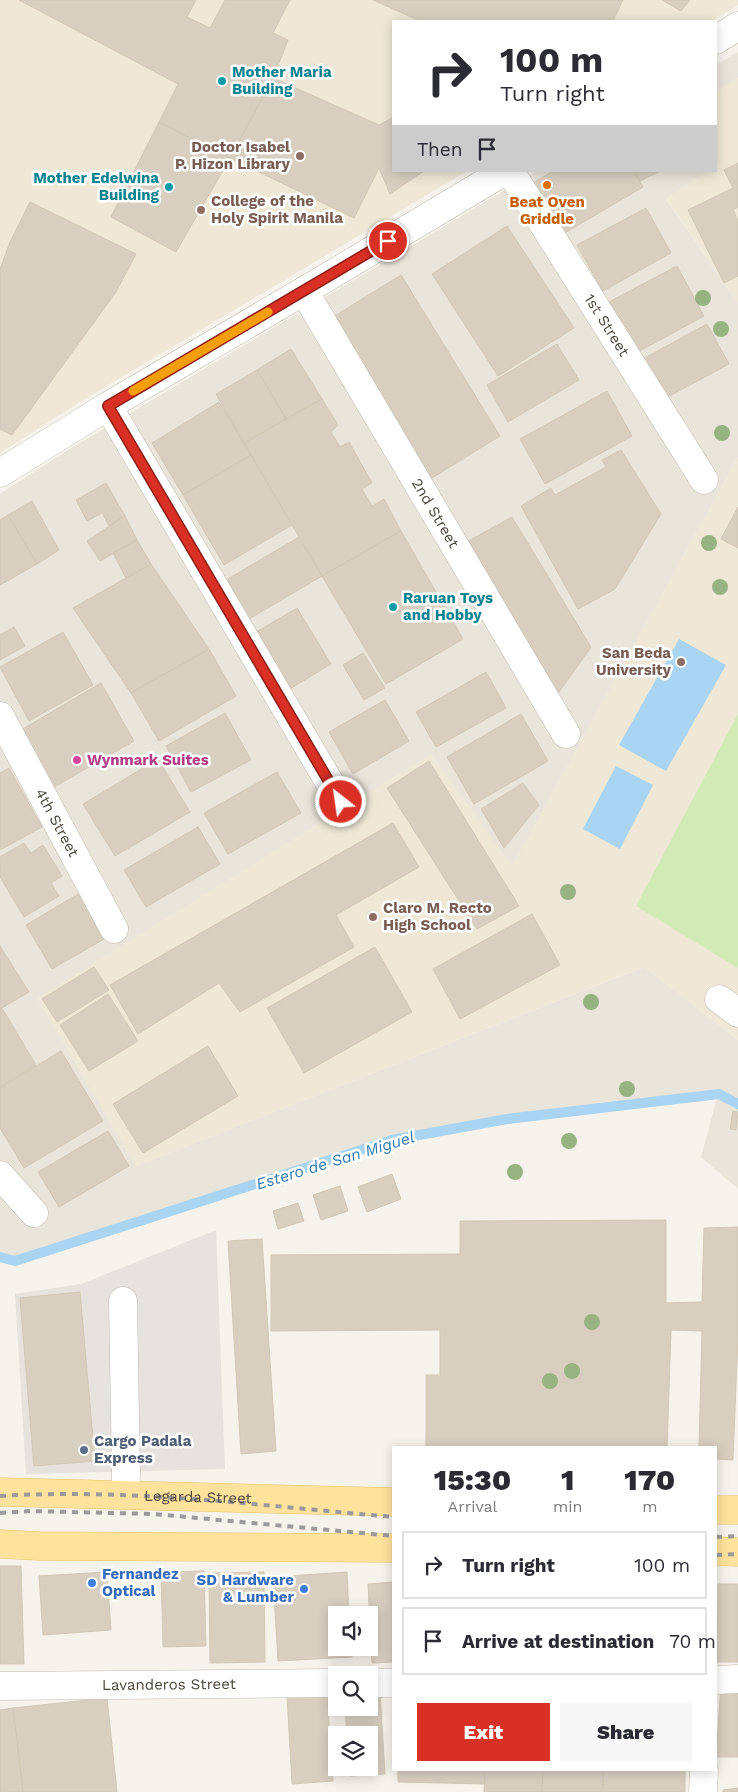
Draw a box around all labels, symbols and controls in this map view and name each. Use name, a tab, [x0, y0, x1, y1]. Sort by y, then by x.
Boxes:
text: 100 m	[500, 39, 603, 81]
icon: right	[417, 40, 482, 105]
place label: Mother Maria Building	[232, 63, 332, 98]
marker: Mother Maria Building	[216, 75, 228, 87]
text: Turn right	[500, 81, 605, 106]
icon: arrive	[473, 135, 501, 163]
place label: Doctor Isabel P. Hizon Library	[175, 138, 291, 173]
text: Then	[417, 138, 463, 161]
marker: Doctor Isabel P. Hizon Library	[294, 150, 306, 162]
place label: Mother Edelwina Building	[33, 169, 160, 204]
marker: Beat Oven Griddle	[541, 179, 553, 191]
marker: Mother Edelwina Building	[163, 181, 175, 193]
place label: College of the Holy Spirit Manila	[211, 192, 343, 227]
place label: Beat Oven Griddle	[509, 193, 585, 228]
marker: College of the Holy Spirit Manila	[195, 204, 207, 216]
pin	[367, 220, 409, 262]
icon: arrive	[374, 227, 402, 255]
street label: 1st Street	[580, 291, 633, 360]
street label: 2nd Street	[408, 475, 463, 552]
place label: Raruan Toys and Hobby	[403, 589, 493, 624]
marker: Raruan Toys and Hobby	[387, 601, 399, 613]
place label: San Beda University	[596, 644, 672, 679]
marker: San Beda University	[675, 656, 687, 668]
place label: Wynmark Suites	[87, 751, 209, 769]
marker: Wynmark Suites	[71, 754, 83, 766]
position arrow	[314, 775, 366, 827]
street label: 4th Street	[31, 785, 83, 861]
place label: Claro M. Recto High School	[383, 899, 492, 934]
marker: Claro M. Recto High School	[367, 911, 379, 923]
water label: Estero de San Miguel	[254, 1127, 417, 1194]
place label: Cargo Padala Express	[94, 1432, 192, 1467]
marker: Cargo Padala Express	[78, 1444, 90, 1456]
text: 15:30	[434, 1462, 511, 1497]
text: 1	[561, 1462, 575, 1497]
text: 170	[624, 1462, 675, 1497]
street label: Legarda Street	[144, 1487, 253, 1507]
text: Arrival	[448, 1497, 498, 1516]
text: min	[553, 1497, 583, 1516]
text: m	[642, 1497, 657, 1516]
icon: right	[419, 1551, 447, 1579]
text: Turn right	[462, 1554, 555, 1577]
text: 100 m	[634, 1554, 690, 1577]
place label: Fernandez Optical	[102, 1565, 179, 1600]
place label: SD Hardware & Lumber	[197, 1571, 295, 1606]
marker: Fernandez Optical	[86, 1577, 98, 1589]
marker: SD Hardware & Lumber	[298, 1583, 310, 1595]
map controls	[328, 1606, 378, 1776]
button: sound	[328, 1606, 378, 1656]
icon: arrive	[419, 1627, 447, 1655]
text: Arrive at destination	[462, 1630, 654, 1653]
text: 70 m	[669, 1630, 716, 1653]
button: search	[328, 1666, 378, 1716]
street label: Lavanderos Street	[102, 1675, 237, 1694]
button: Exit	[417, 1703, 550, 1761]
button: Share	[560, 1703, 692, 1761]
button: layers	[328, 1726, 378, 1776]

